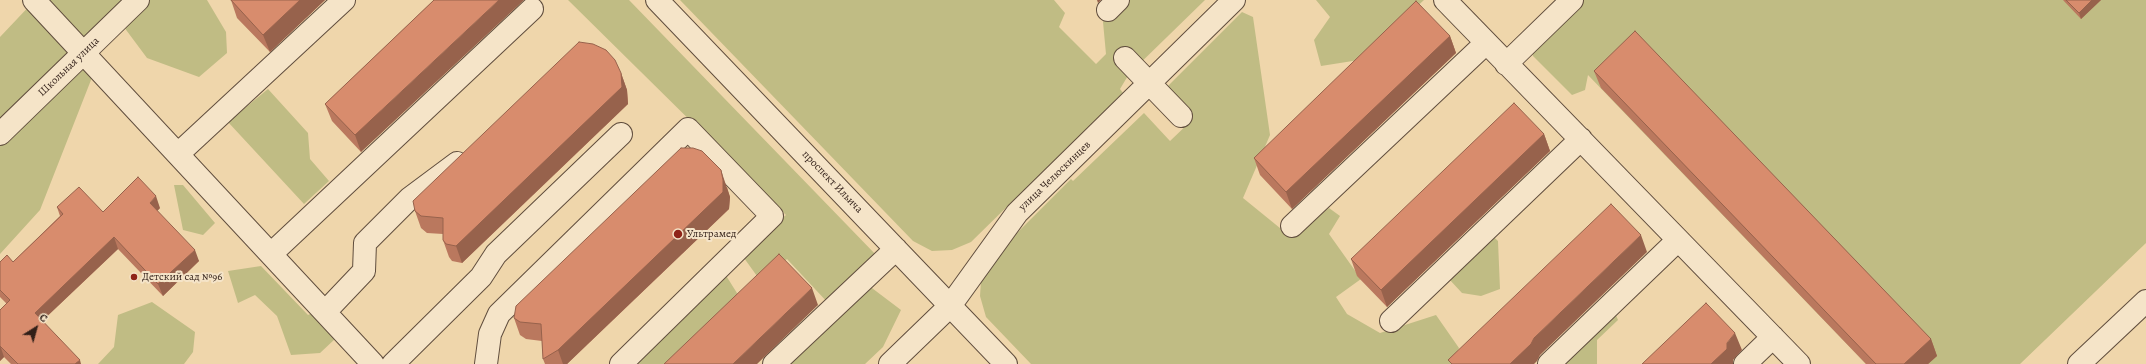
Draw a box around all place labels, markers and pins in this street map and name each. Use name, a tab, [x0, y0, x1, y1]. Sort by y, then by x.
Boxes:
place label: Ультрамед	[687, 227, 736, 241]
marker: Ультрамед	[672, 228, 684, 240]
place label: Детский сад №96	[142, 270, 222, 284]
marker: Детский сад №96	[129, 272, 139, 282]

